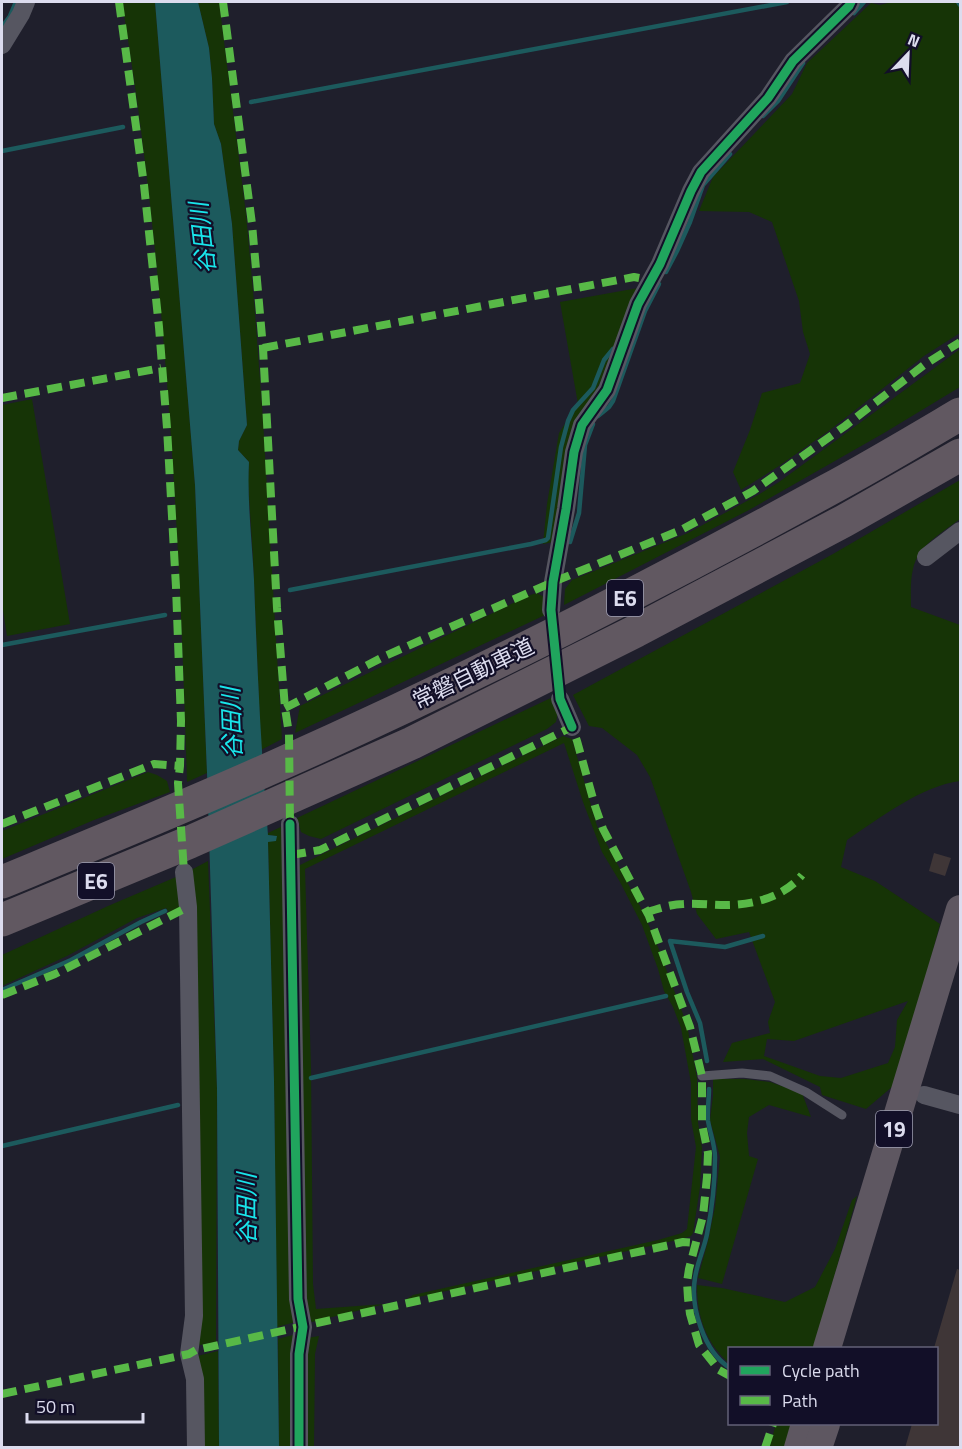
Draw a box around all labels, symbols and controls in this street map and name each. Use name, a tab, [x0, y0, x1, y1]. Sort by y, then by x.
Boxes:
north arrow	[878, 24, 938, 84]
text: N	[904, 27, 924, 53]
water label: 谷田川	[179, 197, 224, 276]
road number: E6	[607, 580, 643, 616]
street label: 常磐自動車道	[406, 629, 540, 717]
water label: 谷田川	[212, 683, 250, 760]
road number: E6	[78, 863, 114, 899]
road number: 19	[876, 1111, 912, 1147]
water label: 谷田川	[228, 1170, 264, 1245]
legend	[728, 1347, 938, 1425]
text: Cycle path	[782, 1357, 860, 1384]
scale bar	[27, 1386, 142, 1424]
text: Path	[782, 1387, 818, 1414]
text: 50 m	[36, 1393, 75, 1420]

